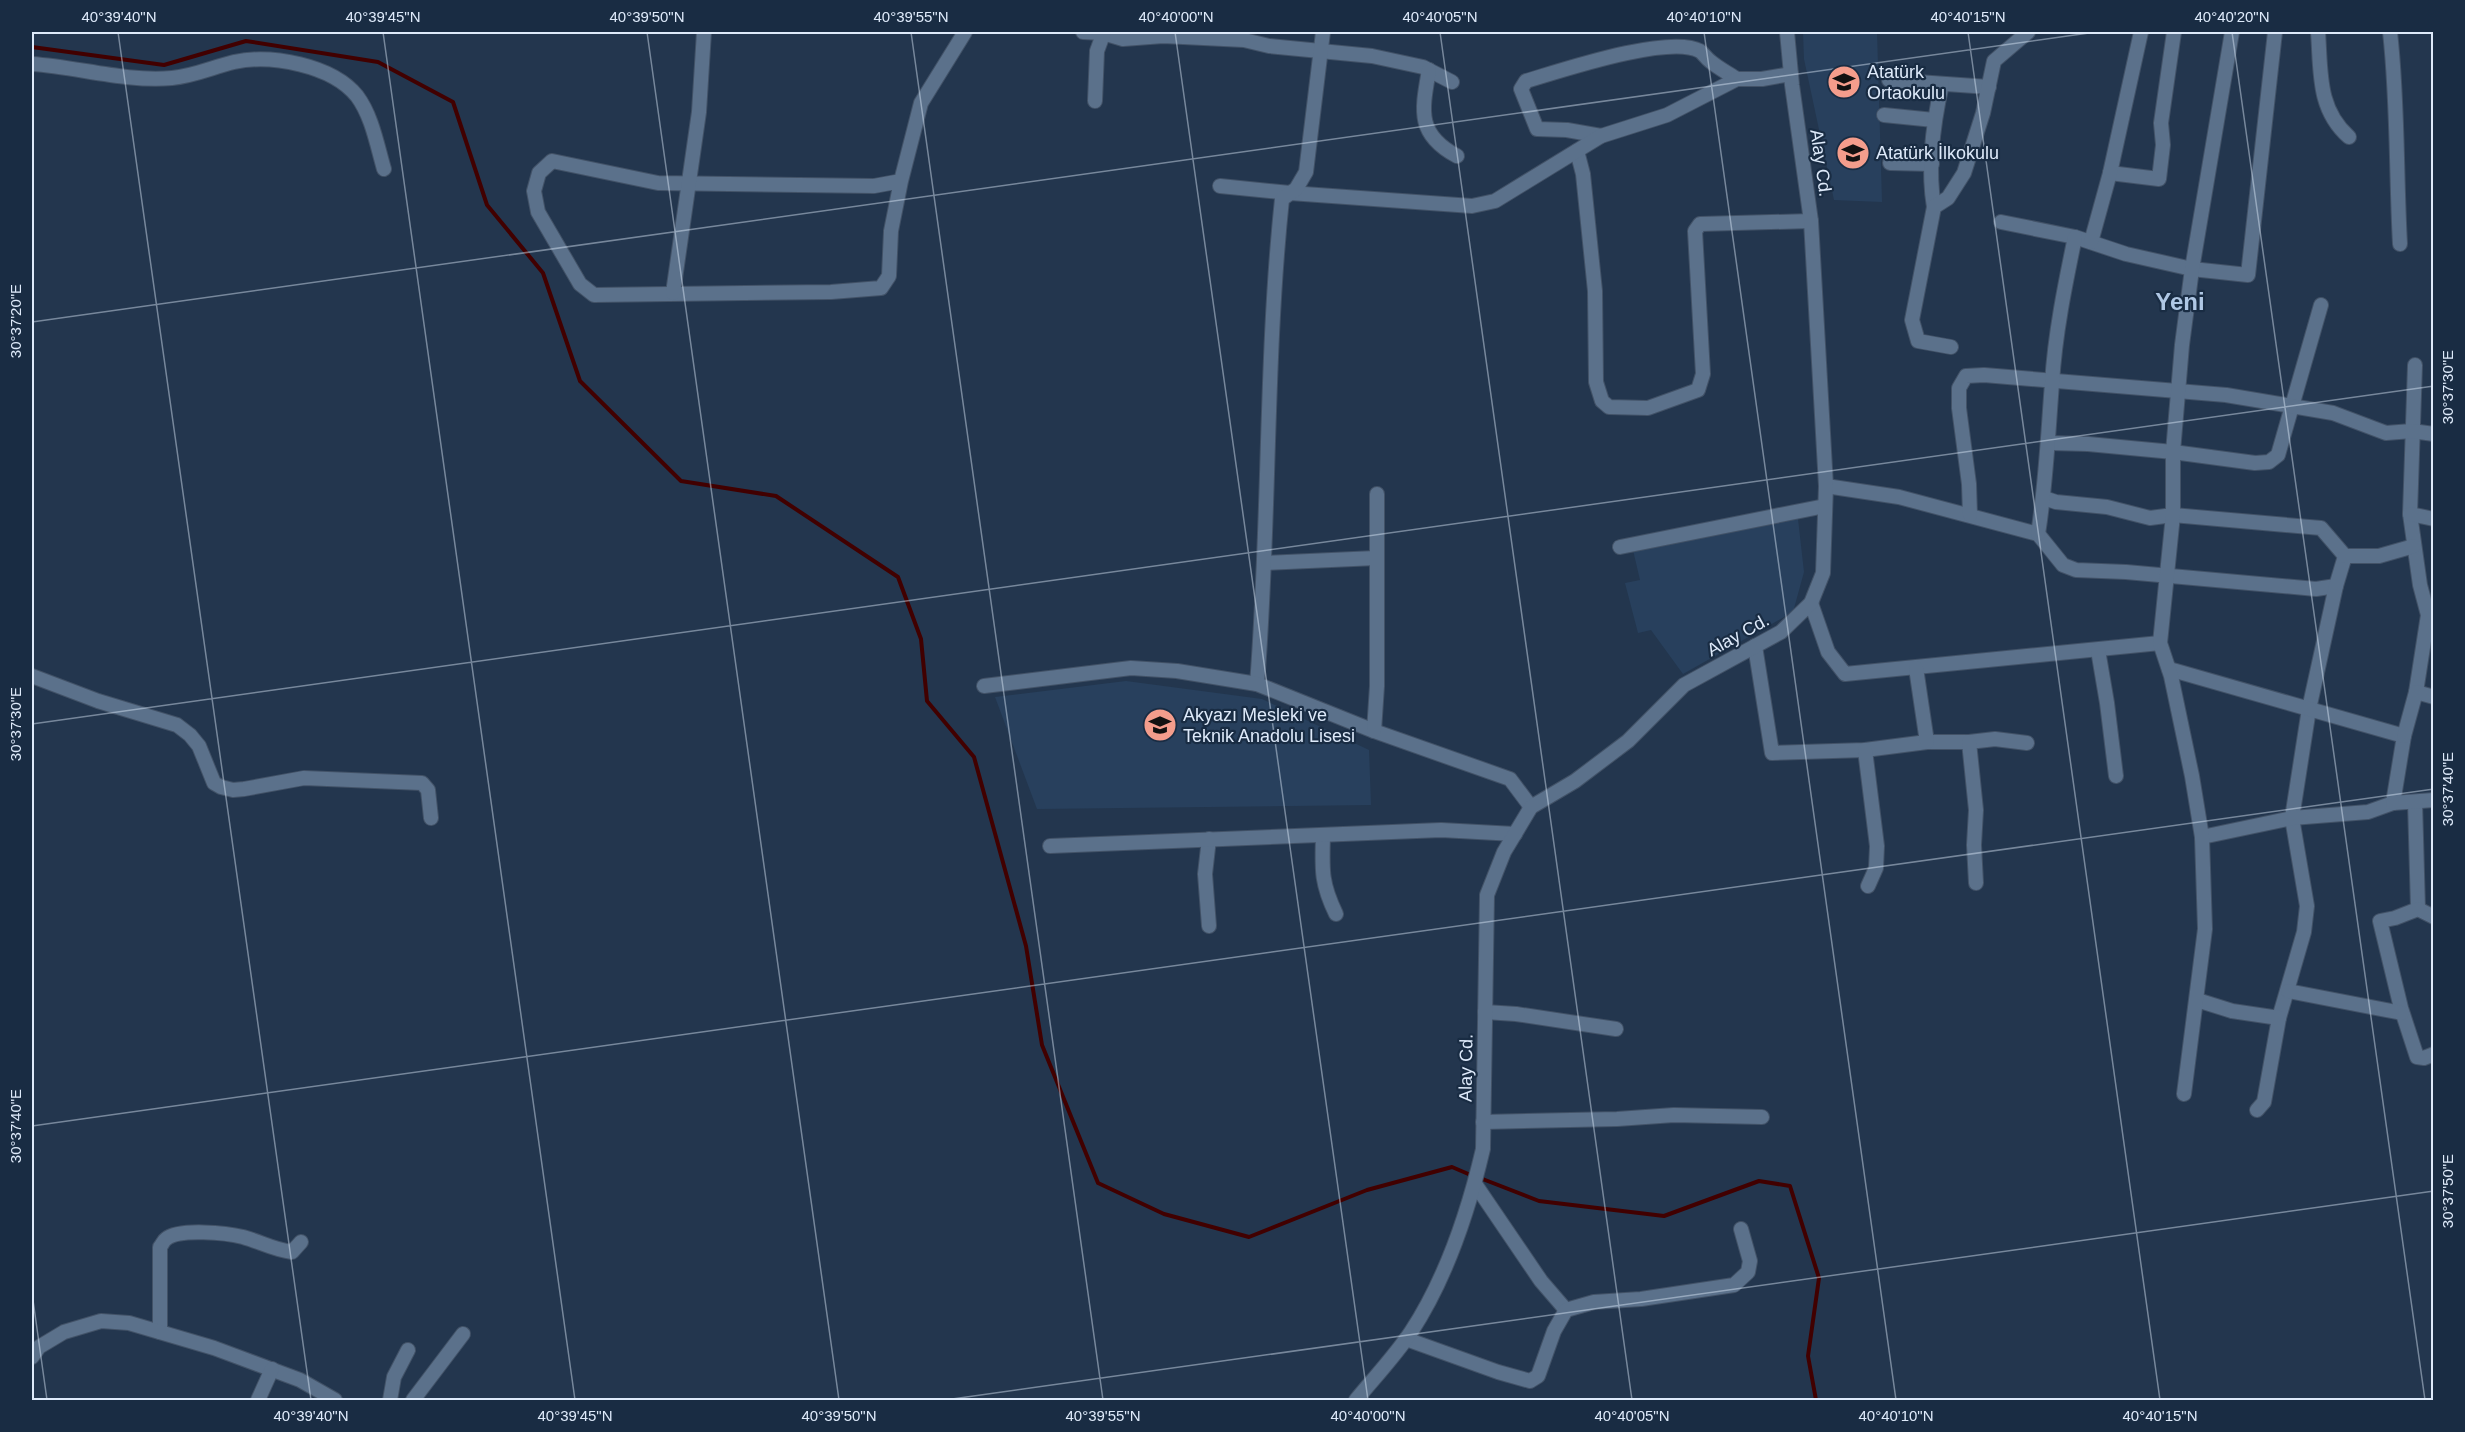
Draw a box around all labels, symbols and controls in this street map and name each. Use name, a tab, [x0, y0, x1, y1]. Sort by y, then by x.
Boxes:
text: 40°39'40"N	[81, 8, 157, 25]
text: 40°39'45"N	[345, 8, 421, 25]
text: 40°39'50"N	[609, 8, 685, 25]
text: 40°39'55"N	[873, 8, 949, 25]
text: 40°40'00"N	[1138, 8, 1214, 25]
text: 40°40'05"N	[1402, 8, 1478, 25]
text: 40°40'10"N	[1666, 8, 1742, 25]
text: 40°40'15"N	[1930, 8, 2006, 25]
text: 40°40'20"N	[2194, 8, 2270, 25]
place label: Atatürk Ortaokulu	[1867, 62, 1945, 103]
school or university icon: Atatürk Ortaokulu	[1826, 64, 1862, 100]
street label: Alay Cd.	[1806, 128, 1836, 198]
school or university icon: Atatürk İlkokulu	[1835, 135, 1871, 171]
place label: Atatürk İlkokulu	[1876, 143, 1999, 163]
text: 30°37'20"E	[7, 284, 24, 358]
district label: Yeni	[2155, 288, 2205, 315]
text: 30°37'30"E	[2439, 350, 2456, 424]
street label: Alay Cd.	[1703, 610, 1773, 660]
text: 30°37'30"E	[7, 687, 24, 761]
place label: Akyazı Mesleki ve Teknik Anadolu Lisesi	[1183, 705, 1355, 746]
school or university icon: Akyazı Mesleki ve Teknik Anadolu Lisesi	[1142, 707, 1178, 743]
text: 30°37'40"E	[2439, 752, 2456, 826]
street label: Alay Cd.	[1455, 1034, 1477, 1102]
text: 30°37'40"E	[7, 1089, 24, 1163]
text: 30°37'50"E	[2439, 1154, 2456, 1228]
text: 40°39'40"N	[273, 1407, 349, 1424]
text: 40°39'45"N	[537, 1407, 613, 1424]
text: 40°39'50"N	[801, 1407, 877, 1424]
text: 40°39'55"N	[1065, 1407, 1141, 1424]
text: 40°40'00"N	[1330, 1407, 1406, 1424]
text: 40°40'05"N	[1594, 1407, 1670, 1424]
text: 40°40'10"N	[1858, 1407, 1934, 1424]
text: 40°40'15"N	[2122, 1407, 2198, 1424]

